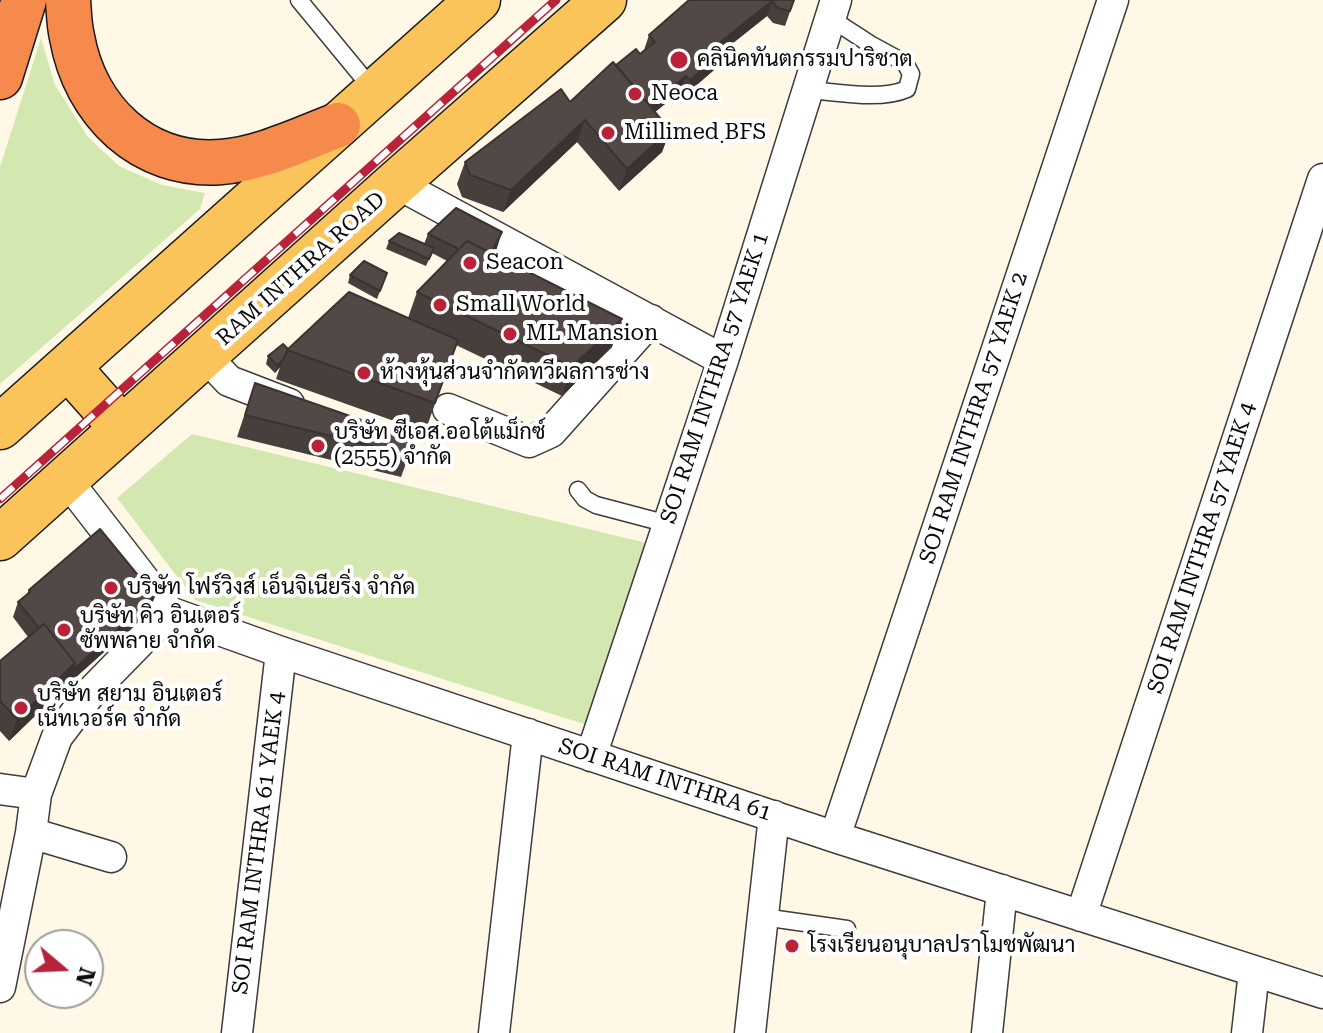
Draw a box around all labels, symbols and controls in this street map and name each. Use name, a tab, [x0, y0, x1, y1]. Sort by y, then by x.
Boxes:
place label: คลินิคทันตกรรมปาริชาต	[697, 47, 913, 73]
marker: คลินิคทันตกรรมปาริชาต	[668, 49, 690, 71]
place label: Neoca	[651, 81, 718, 107]
marker: Neoca	[626, 85, 644, 103]
place label: Millimed ฺBFS	[624, 120, 766, 146]
marker: Millimed ฺBFS	[599, 124, 617, 142]
street label: RAM INTHRA ROAD	[211, 186, 391, 352]
street label: SOI RAM INTHRA 57 YAEK 1	[655, 229, 775, 527]
place label: Seacon	[486, 250, 564, 276]
marker: Seacon	[461, 254, 479, 272]
street label: SOI RAM INTHRA 57 YAEK 2	[914, 269, 1034, 567]
place label: Small World	[456, 292, 586, 318]
marker: Small World	[431, 296, 449, 314]
place label: ML Mansion	[526, 321, 658, 347]
marker: ML Mansion	[501, 325, 519, 343]
place label: ห้างหุ้นส่วนจำกัดทวีผลการช่าง	[380, 360, 649, 386]
marker: ห้างหุ้นส่วนจำกัดทวีผลการช่าง	[355, 364, 373, 382]
street label: SOI RAM INTHRA 57 YAEK 4	[1142, 399, 1262, 697]
place label: บริษัท ซีเอส.ออโต้แม็กซ์ (2555) จำกัด	[334, 420, 545, 472]
marker: บริษัท ซีเอส.ออโต้แม็กซ์ (2555) จำกัด	[309, 437, 327, 455]
place label: บริษัท โฟร์วิงส์ เอ็นจิเนียริ่ง จำกัด	[127, 575, 415, 601]
marker: บริษัท โฟร์วิงส์ เอ็นจิเนียริ่ง จำกัด	[102, 579, 120, 597]
place label: บริษัท คิว อินเตอร์ ซัพพลาย จำกัด	[80, 604, 241, 656]
marker: บริษัท คิว อินเตอร์ ซัพพลาย จำกัด	[55, 621, 73, 639]
place label: บริษัท สยาม อินเตอร์ เน็ทเวอร์ค จำกัด	[37, 682, 223, 734]
street label: SOI RAM INTHRA 61 YAEK 4	[227, 690, 291, 996]
marker: บริษัท สยาม อินเตอร์ เน็ทเวอร์ค จำกัด	[12, 699, 30, 717]
street label: SOI RAM INTHRA 61	[555, 733, 775, 827]
north arrow	[24, 929, 104, 1009]
place label: โรงเรียนอนุบาลปราโมชพัฒนา	[808, 933, 1075, 959]
marker: โรงเรียนอนุบาลปราโมชพัฒนา	[783, 937, 801, 955]
text: N	[71, 964, 100, 988]

